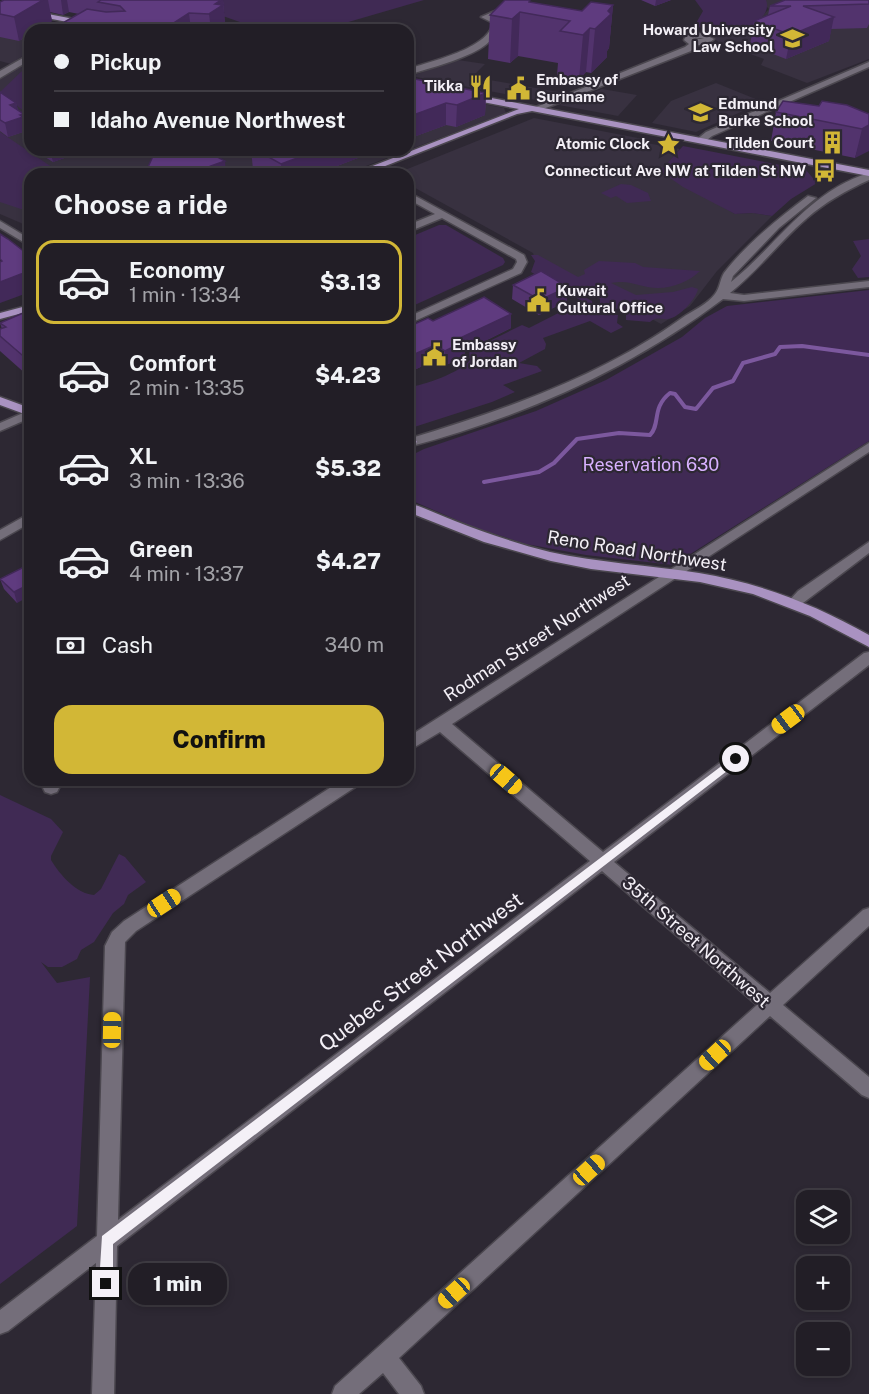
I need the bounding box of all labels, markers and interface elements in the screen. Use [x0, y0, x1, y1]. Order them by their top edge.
place label: Howard University Law School [643, 21, 775, 55]
school or university icon: Howard University Law School [779, 26, 805, 52]
text: Pickup [90, 49, 161, 75]
place label: Embassy of Suriname [536, 71, 618, 105]
restaurant icon: Tikka [468, 73, 494, 99]
public building icon: Embassy of Suriname [505, 76, 531, 102]
place label: Tikka [424, 77, 463, 94]
place label: Edmund Burke School [718, 95, 813, 129]
school or university icon: Edmund Burke School [687, 100, 713, 126]
text: Idaho Avenue Northwest [90, 107, 346, 133]
building icon: Tilden Court [819, 130, 845, 156]
place icon: Atomic Clock [655, 131, 681, 157]
place label: Tilden Court [725, 134, 814, 151]
place label: Atomic Clock [556, 135, 650, 152]
bus stop icon: Connecticut Ave NW at Tilden St NW [811, 158, 837, 184]
place label: Connecticut Ave NW at Tilden St NW [544, 162, 806, 179]
text: Choose a ride [54, 188, 228, 220]
icon: car [57, 255, 111, 309]
text: Economy [129, 257, 225, 283]
text: $3.13 [320, 269, 381, 295]
place label: Kuwait Cultural Office [557, 282, 663, 316]
text: 1 min · 13:34 [129, 283, 241, 307]
public building icon: Kuwait Cultural Office [526, 287, 552, 313]
place label: Embassy of Jordan [452, 336, 517, 370]
public building icon: Embassy of Jordan [421, 341, 447, 367]
icon: car [57, 348, 111, 402]
text: Comfort [129, 350, 216, 376]
text: $4.23 [315, 362, 381, 388]
text: 2 min · 13:35 [129, 376, 245, 400]
icon: car [57, 441, 111, 495]
text: XL [129, 443, 157, 469]
park label: Reservation 630 [583, 454, 719, 475]
text: $5.32 [315, 455, 381, 481]
text: 3 min · 13:36 [129, 469, 245, 493]
street label: Reno Road Northwest [546, 526, 728, 575]
icon: car [57, 534, 111, 588]
text: Green [129, 536, 193, 562]
text: $4.27 [316, 548, 381, 574]
text: 4 min · 13:37 [129, 562, 244, 586]
street label: Rodman Street Northwest [440, 570, 634, 706]
icon: cash [54, 629, 87, 662]
text: Cash [102, 632, 153, 658]
text: 340 m [324, 633, 384, 657]
car [768, 701, 808, 737]
button: Confirm [54, 705, 384, 774]
route start [722, 745, 749, 772]
car [487, 760, 525, 798]
street label: 35th Street Northwest [618, 872, 775, 1012]
car [144, 886, 184, 920]
street label: Quebec Street Northwest [314, 887, 528, 1057]
car [103, 1012, 121, 1048]
car [696, 1036, 734, 1074]
car [570, 1151, 608, 1189]
map controls [796, 1190, 850, 1376]
button: layers [796, 1190, 850, 1244]
button: + [796, 1256, 850, 1310]
callout: 1 min [127, 1263, 226, 1305]
route end [92, 1270, 119, 1297]
text: 1 min [153, 1272, 202, 1296]
car [435, 1274, 473, 1312]
button: − [796, 1322, 850, 1376]

